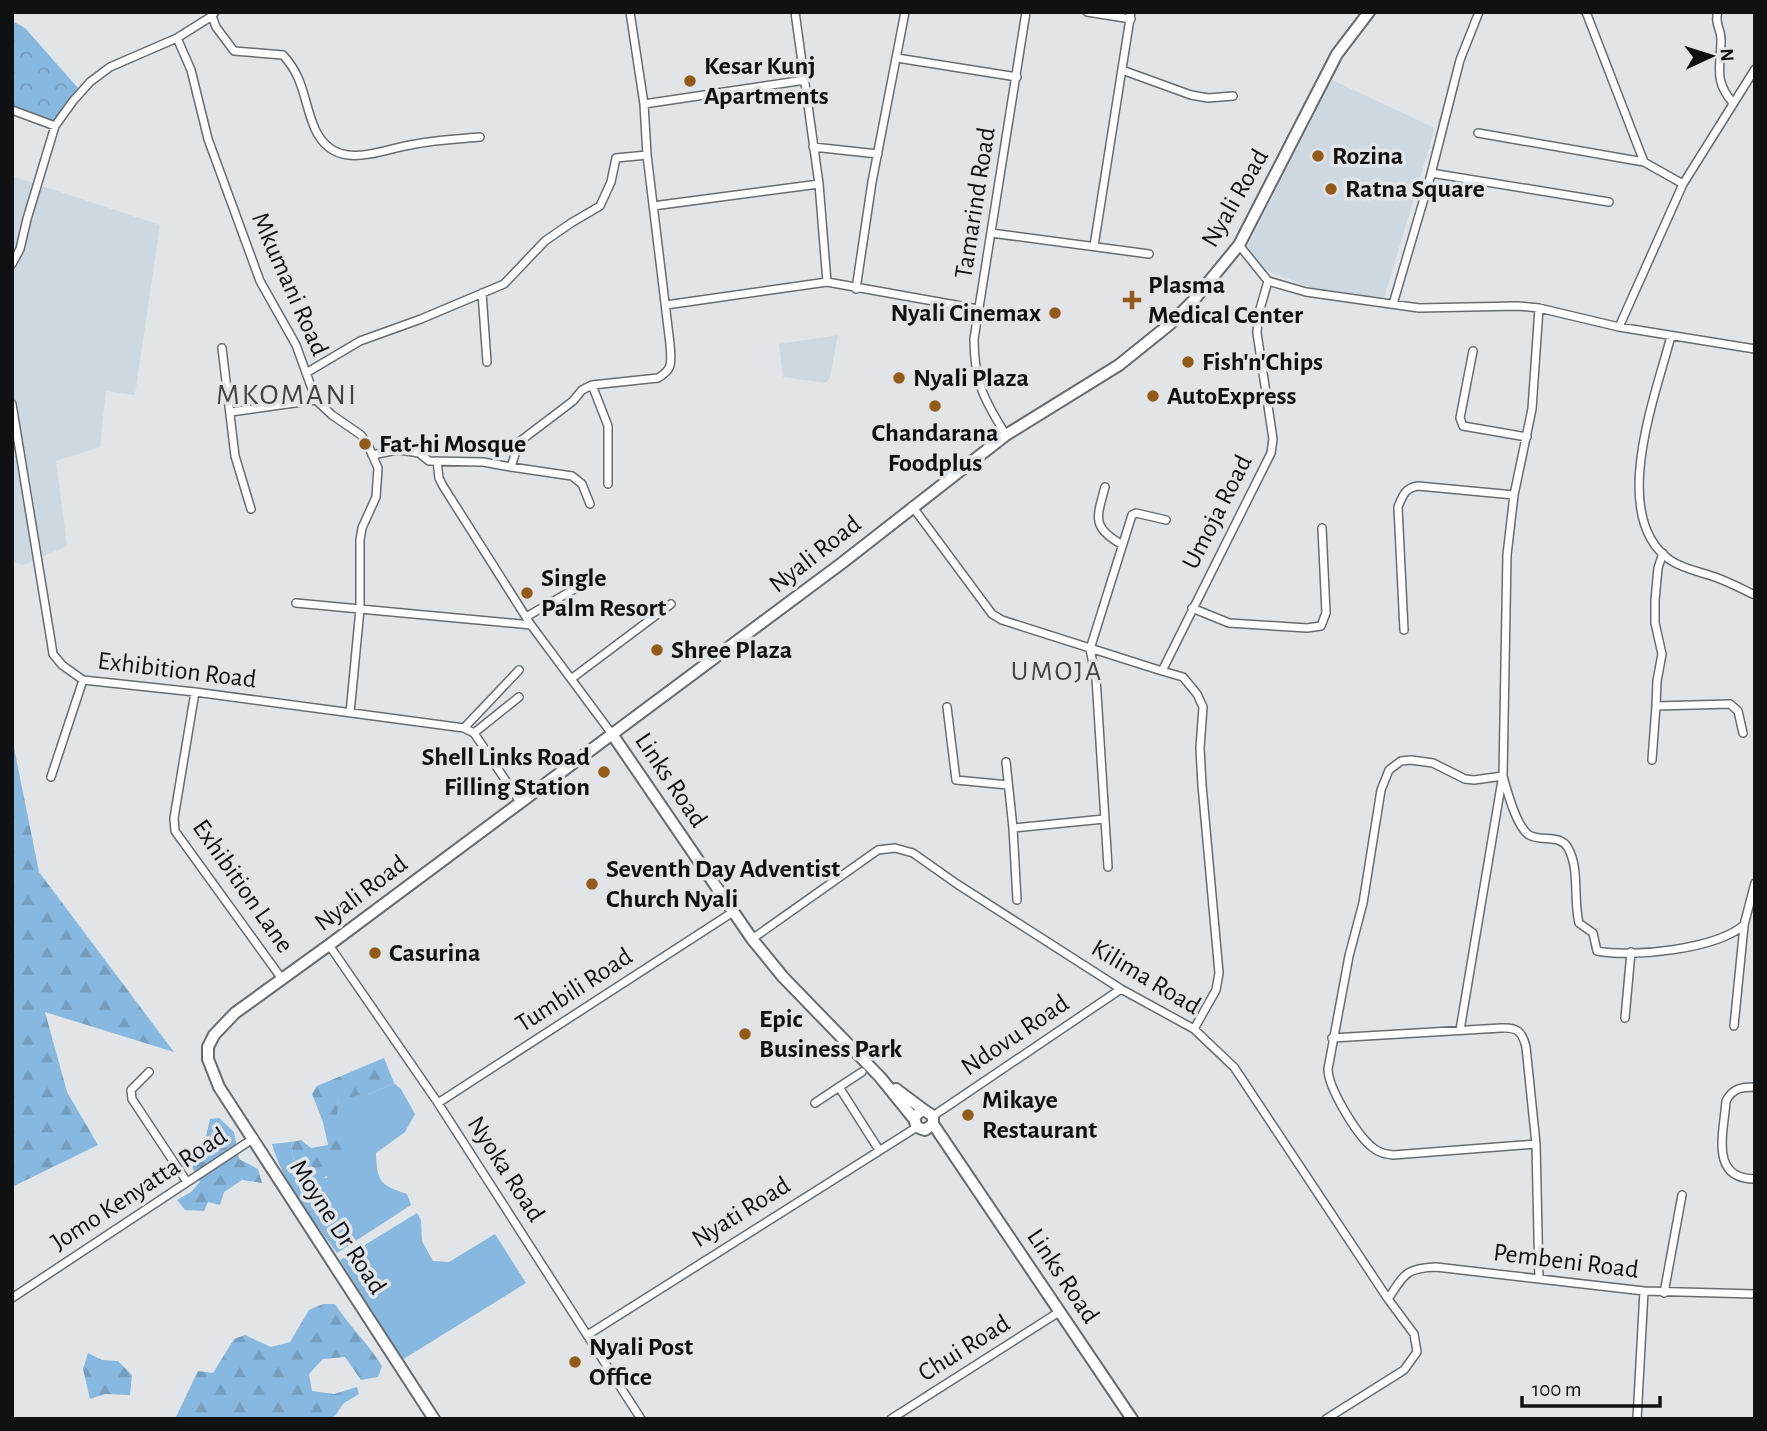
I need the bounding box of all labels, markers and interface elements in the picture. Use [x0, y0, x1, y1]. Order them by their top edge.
north arrow [1676, 21, 1746, 91]
text: N [1717, 48, 1736, 62]
place label: Kesar Kunj Apartments [704, 53, 829, 109]
marker: Kesar Kunj Apartments [682, 73, 698, 89]
street label: Tamarind Road [950, 125, 1000, 281]
place label: Rozina [1332, 143, 1403, 169]
street label: Nyali Road [1197, 145, 1273, 251]
marker: Rozina [1310, 148, 1326, 164]
place label: Ratna Square [1345, 176, 1485, 202]
marker: Ratna Square [1323, 181, 1339, 197]
street label: Mkumani Road [247, 209, 333, 359]
place label: Plasma Medical Center [1148, 272, 1303, 328]
marker: Plasma Medical Center [1122, 290, 1142, 310]
place label: Nyali Cinemax [891, 300, 1041, 326]
marker: Nyali Cinemax [1047, 305, 1063, 321]
place label: Fish'n'Chips [1202, 349, 1323, 375]
marker: Fish'n'Chips [1180, 354, 1196, 370]
place label: Nyali Plaza [913, 365, 1029, 391]
marker: Nyali Plaza [891, 370, 907, 386]
district label: MKOMANI [216, 380, 358, 410]
place label: AutoExpress [1167, 383, 1296, 409]
marker: AutoExpress [1145, 388, 1161, 404]
marker: Chandarana Foodplus [927, 398, 943, 414]
place label: Chandarana Foodplus [872, 420, 998, 476]
place label: Fat-hi Mosque [379, 431, 526, 457]
marker: Fat-hi Mosque [357, 436, 373, 452]
street label: Umoja Road [1177, 451, 1257, 573]
street label: Nyali Road [764, 510, 866, 598]
place label: Single Palm Resort [541, 565, 667, 621]
marker: Single Palm Resort [519, 585, 535, 601]
place label: Shree Plaza [671, 637, 792, 663]
marker: Shree Plaza [649, 642, 665, 658]
street label: Exhibition Road [96, 647, 258, 693]
district label: UMOJA [1011, 658, 1103, 686]
street label: Links Road [630, 728, 712, 832]
place label: Shell Links Road Filling Station [421, 744, 590, 800]
marker: Shell Links Road Filling Station [596, 764, 612, 780]
street label: Exhibition Lane [188, 815, 298, 957]
street label: Nyali Road [310, 850, 412, 936]
place label: Seventh Day Adventist Church Nyali [606, 856, 840, 912]
marker: Seventh Day Adventist Church Nyali [584, 876, 600, 892]
street label: Kilima Road [1087, 934, 1205, 1020]
place label: Casurina [389, 940, 480, 966]
street label: Tumbili Road [511, 943, 637, 1037]
marker: Casurina [367, 945, 383, 961]
street label: Ndovu Road [957, 990, 1073, 1080]
place label: Epic Business Park [759, 1006, 902, 1062]
marker: Epic Business Park [737, 1026, 753, 1042]
place label: Mikaye Restaurant [982, 1087, 1097, 1143]
marker: Mikaye Restaurant [960, 1107, 976, 1123]
street label: Nyoka Road [462, 1112, 550, 1226]
street label: Jomo Kenyatta Road [46, 1123, 232, 1255]
street label: Moyne Dr Road [285, 1155, 391, 1299]
street label: Nyati Road [687, 1172, 795, 1252]
street label: Links Road [1022, 1224, 1104, 1328]
street label: Pembeni Road [1492, 1239, 1640, 1283]
street label: Chui Road [914, 1310, 1014, 1386]
place label: Nyali Post Office [589, 1334, 693, 1390]
marker: Nyali Post Office [567, 1354, 583, 1370]
scale bar [1522, 1364, 1660, 1408]
text: 100 m [1532, 1379, 1582, 1400]

